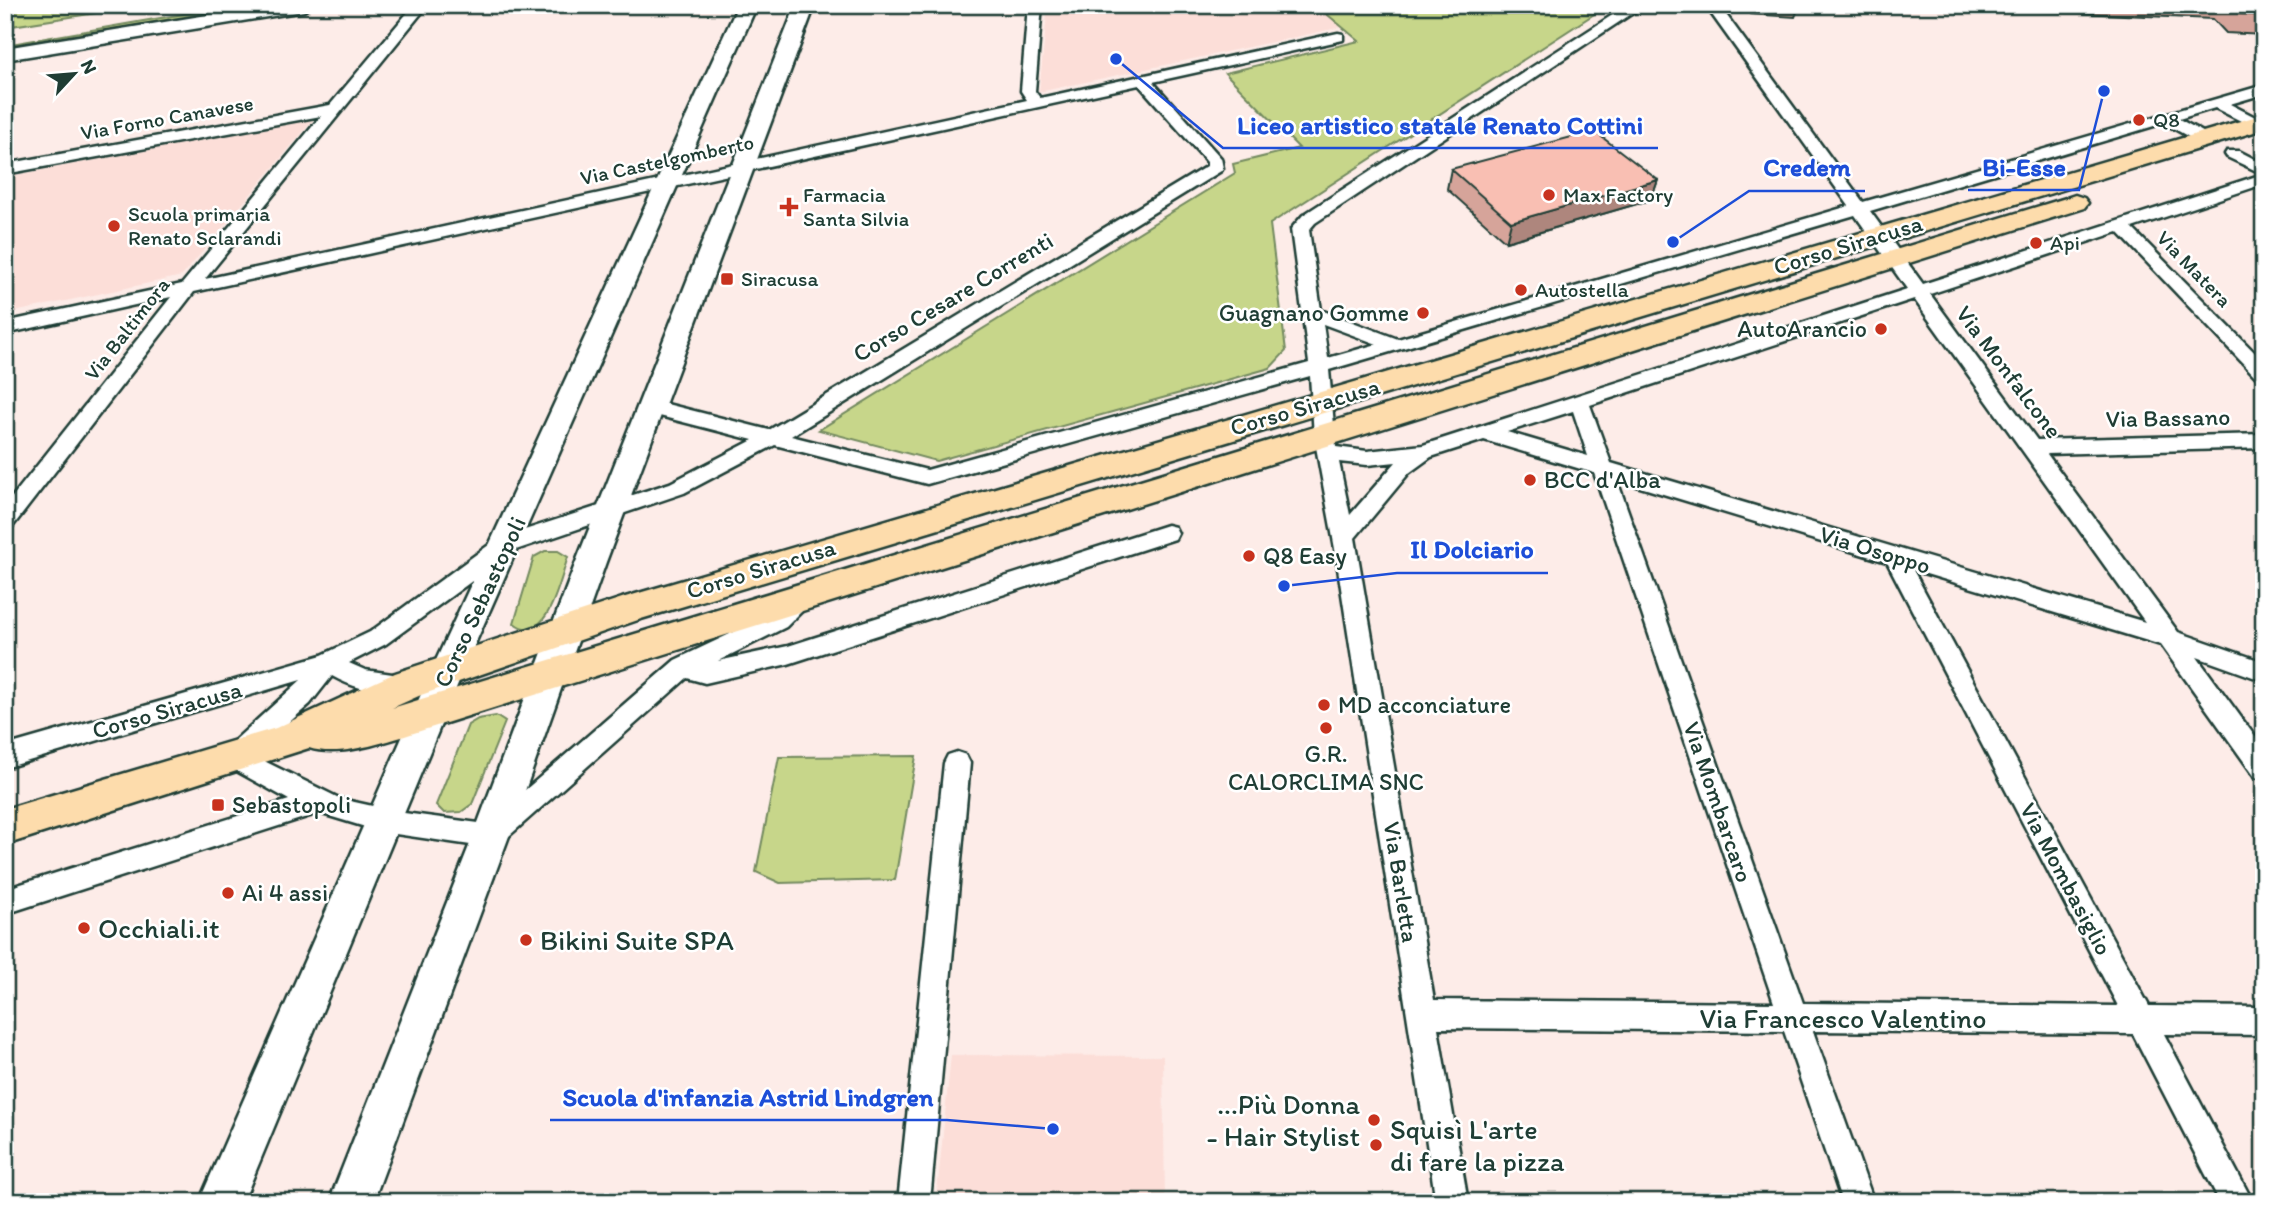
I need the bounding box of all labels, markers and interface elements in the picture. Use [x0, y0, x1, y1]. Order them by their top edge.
north arrow [38, 38, 108, 108]
text: N [76, 56, 102, 78]
street label: Via Forno Canavese [79, 90, 255, 145]
callout: Liceo artistico statale Renato Cottini [1223, 101, 1658, 148]
place label: Q8 [2153, 107, 2180, 132]
text: Liceo artistico statale Renato Cottini [1237, 109, 1643, 141]
marker: Q8 [2131, 112, 2147, 128]
street label: Via Castelgomberto [578, 129, 756, 190]
callout: Bi-Esse [1968, 143, 2079, 190]
callout: Credem [1749, 144, 1865, 191]
text: Credem [1763, 151, 1851, 183]
text: Bi-Esse [1982, 151, 2066, 183]
place label: Farmacia Santa Silvia [803, 182, 909, 231]
place label: Max Factory [1563, 182, 1673, 207]
marker: Max Factory [1541, 187, 1557, 203]
marker: Farmacia Santa Silvia [781, 199, 797, 215]
place label: Scuola primaria Renato Sclarandi [128, 201, 282, 250]
street label: Corso Siracusa [1770, 208, 1927, 281]
marker: Scuola primaria Renato Sclarandi [106, 218, 122, 234]
street label: Corso Cesare Correnti [847, 225, 1058, 368]
street label: Via Matera [2152, 225, 2237, 312]
place label: Api [2050, 230, 2080, 255]
marker: Api [2028, 235, 2044, 251]
place label: Siracusa [741, 266, 819, 291]
marker: Siracusa [719, 271, 735, 287]
street label: Via Baltimora [79, 272, 175, 385]
place label: Autostella [1535, 277, 1629, 302]
marker: Autostella [1513, 282, 1529, 298]
place label: Guagnano Gomme [1219, 298, 1409, 327]
street label: Via Monfalcone [1950, 300, 2069, 444]
marker: Guagnano Gomme [1415, 305, 1431, 321]
place label: AutoArancio [1737, 314, 1867, 343]
marker: AutoArancio [1873, 321, 1889, 337]
street label: Corso Siracusa [1227, 371, 1384, 442]
street label: Via Bassano [2105, 402, 2231, 433]
place label: BCC d'Alba [1544, 465, 1661, 494]
marker: BCC d'Alba [1522, 472, 1538, 488]
street label: Corso Sebastopoli [427, 512, 532, 692]
street label: Via Osoppo [1816, 519, 1934, 580]
callout: Il Dolciario [1397, 526, 1548, 573]
street label: Corso Siracusa [683, 532, 840, 605]
text: Il Dolciario [1410, 533, 1534, 565]
place label: Q8 Easy [1263, 541, 1347, 570]
marker: Q8 Easy [1241, 548, 1257, 564]
street label: Corso Siracusa [89, 674, 246, 745]
place label: MD acconciature [1338, 690, 1511, 719]
marker: MD acconciature [1316, 697, 1332, 713]
street label: Via Mombarcaro [1677, 718, 1760, 886]
marker: G.R. CALORCLIMA SNC [1318, 720, 1334, 736]
place label: G.R. CALORCLIMA SNC [1228, 739, 1424, 796]
place label: Sebastopoli [232, 790, 351, 819]
marker: Sebastopoli [210, 797, 226, 813]
street label: Via Mombasiglio [2014, 798, 2119, 960]
street label: Via Barletta [1378, 820, 1425, 945]
place label: Ai 4 assi [242, 878, 328, 907]
marker: Ai 4 assi [220, 885, 236, 901]
place label: Occhiali.it [98, 911, 219, 945]
marker: Occhiali.it [76, 920, 92, 936]
place label: Bikini Suite SPA [540, 923, 734, 957]
marker: Bikini Suite SPA [518, 932, 534, 948]
street label: Via Francesco Valentino [1700, 1001, 1986, 1035]
callout: Scuola d'infanzia Astrid Lindgren [550, 1073, 947, 1120]
text: Scuola d'infanzia Astrid Lindgren [562, 1081, 934, 1113]
place label: ...Più Donna - Hair Stylist [1206, 1087, 1360, 1153]
marker: ...Più Donna - Hair Stylist [1366, 1112, 1382, 1128]
place label: Squisì L'arte di fare la pizza [1390, 1112, 1565, 1178]
marker: Squisì L'arte di fare la pizza [1368, 1137, 1384, 1153]

